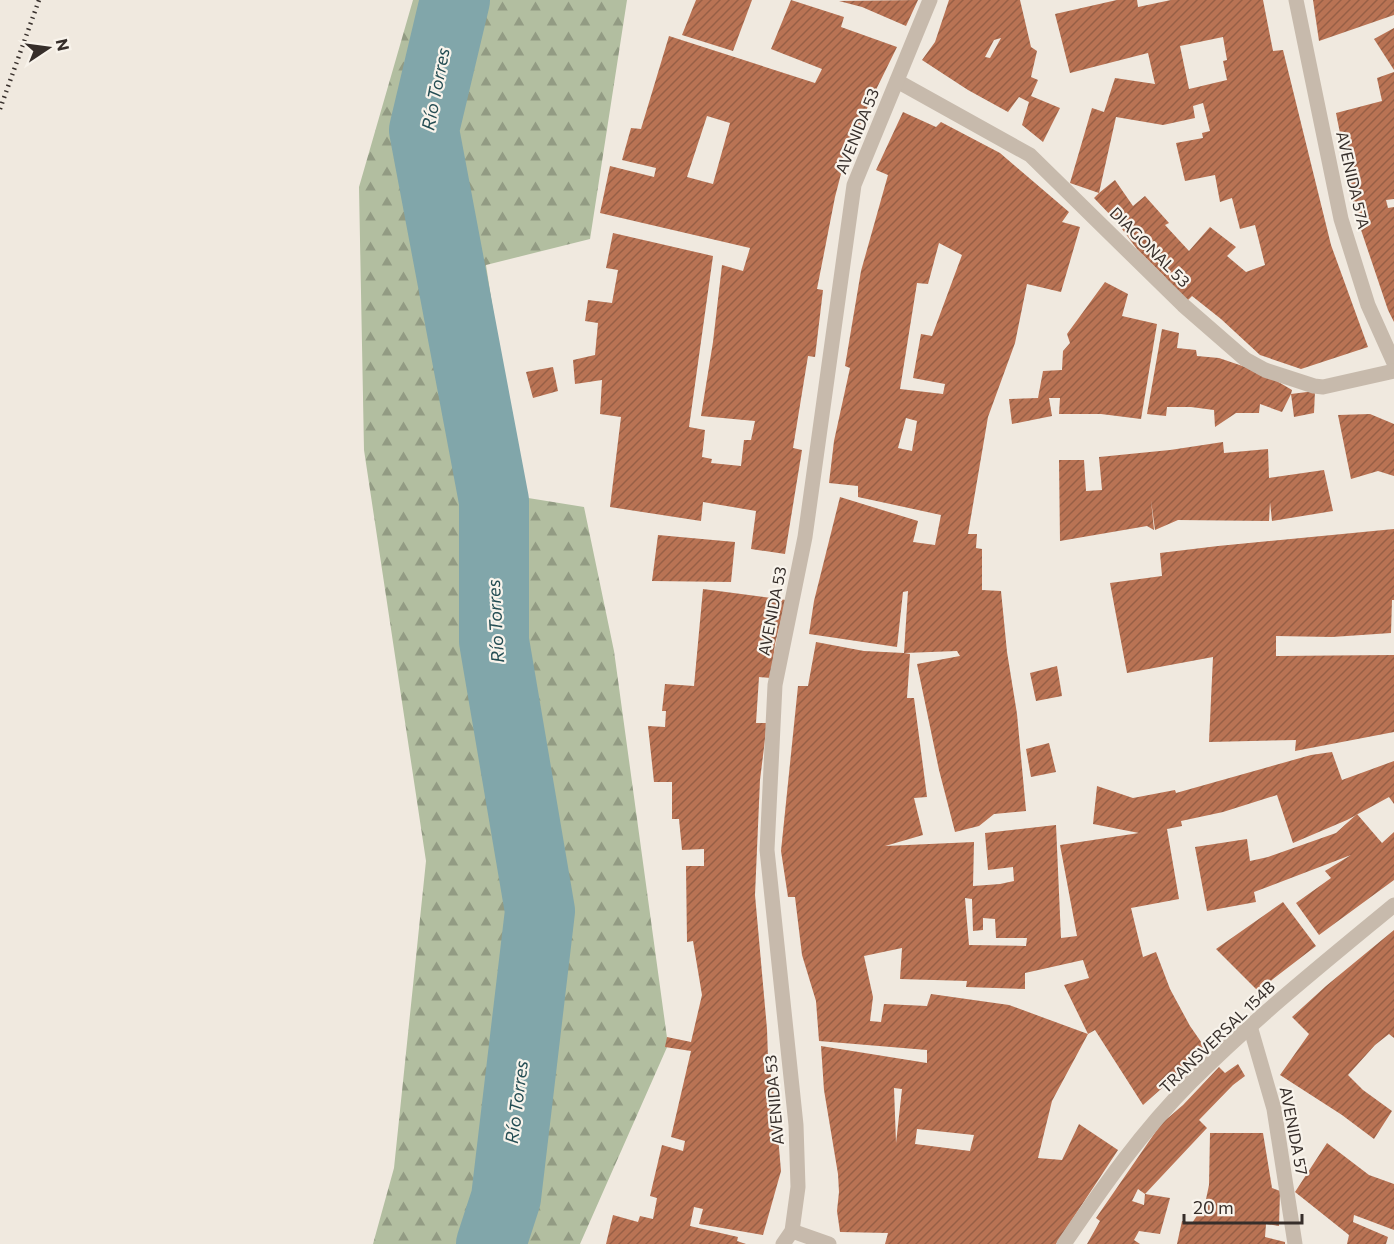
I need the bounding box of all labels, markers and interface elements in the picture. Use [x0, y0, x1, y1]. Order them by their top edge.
north arrow [18, 18, 78, 78]
text: N [52, 37, 74, 52]
water label: Río Torres [416, 46, 454, 132]
street label: AVENIDA 53 [831, 85, 882, 176]
street label: AVENIDA 57A [1333, 129, 1374, 231]
street label: DIAGONAL 53 [1106, 203, 1194, 291]
street label: AVENIDA 53 [754, 565, 789, 657]
water label: Río Torres [482, 579, 508, 663]
street label: TRANSVERSAL 154B [1155, 977, 1278, 1097]
street label: AVENIDA 53 [760, 1054, 787, 1146]
water label: Río Torres [500, 1059, 532, 1145]
street label: AVENIDA 57 [1277, 1085, 1312, 1177]
scale bar [1184, 1187, 1302, 1225]
text: 20 m [1193, 1196, 1234, 1218]

